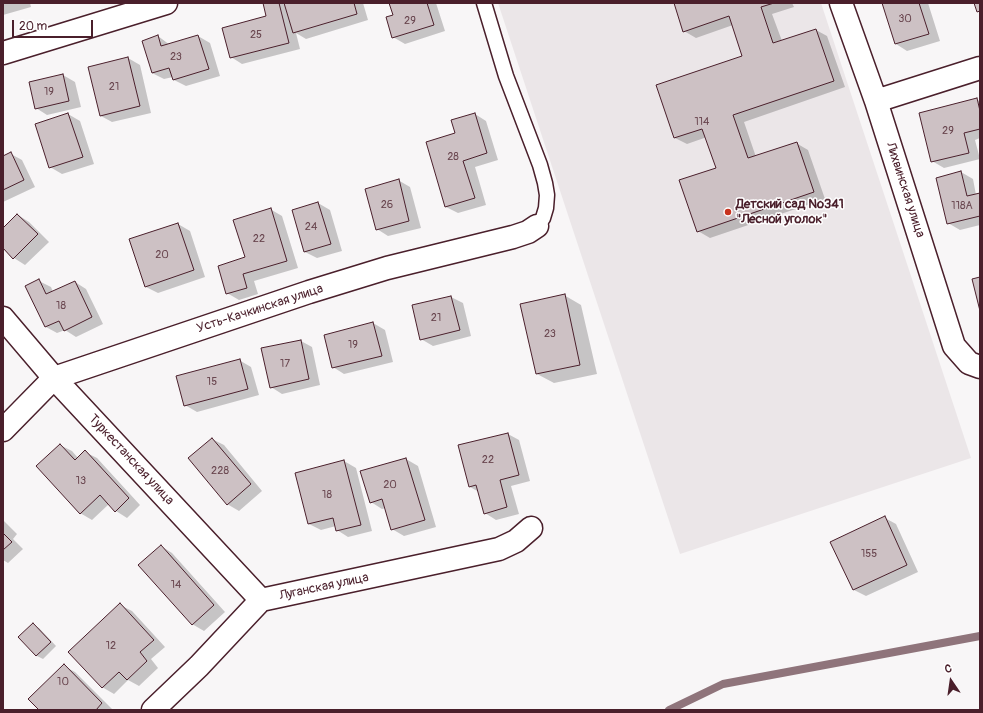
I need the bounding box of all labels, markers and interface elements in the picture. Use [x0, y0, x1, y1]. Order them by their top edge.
scale bar [14, 12, 95, 38]
house number: 30 [898, 12, 912, 26]
house number: 29 [404, 14, 416, 28]
text: 20 m [19, 19, 47, 34]
house number: 25 [250, 28, 262, 42]
house number: 23 [170, 50, 182, 64]
house number: 21 [109, 80, 119, 94]
house number: 19 [44, 85, 54, 99]
house number: 114 [695, 115, 709, 129]
house number: 29 [942, 124, 954, 138]
street label: Лихвинская улица [882, 140, 928, 240]
house number: 28 [447, 150, 459, 164]
place label: Детский сад №341 "Лесной уголок" [736, 197, 844, 228]
house number: 26 [381, 198, 393, 212]
house number: 118А [951, 199, 973, 213]
marker: Детский сад №341 "Лесной уголок" [723, 207, 733, 217]
house number: 24 [305, 220, 317, 234]
house number: 22 [253, 232, 265, 246]
house number: 20 [155, 248, 169, 262]
street label: Усть-Качкинская улица [195, 281, 325, 337]
house number: 18 [56, 299, 66, 313]
house number: 21 [431, 311, 441, 325]
house number: 23 [544, 327, 556, 341]
house number: 19 [348, 338, 358, 352]
house number: 17 [280, 357, 290, 371]
house number: 15 [207, 375, 217, 389]
street label: Туркестанская улица [85, 412, 177, 508]
house number: 22 [482, 453, 494, 467]
house number: 228 [211, 464, 229, 478]
house number: 13 [76, 474, 86, 488]
house number: 20 [383, 478, 397, 492]
house number: 18 [322, 488, 332, 502]
house number: 155 [861, 547, 877, 561]
street label: Луганская улица [278, 570, 370, 604]
house number: 14 [171, 578, 181, 592]
house number: 12 [106, 639, 116, 653]
north arrow [931, 661, 971, 701]
text: С [943, 662, 953, 676]
house number: 10 [57, 675, 69, 689]

